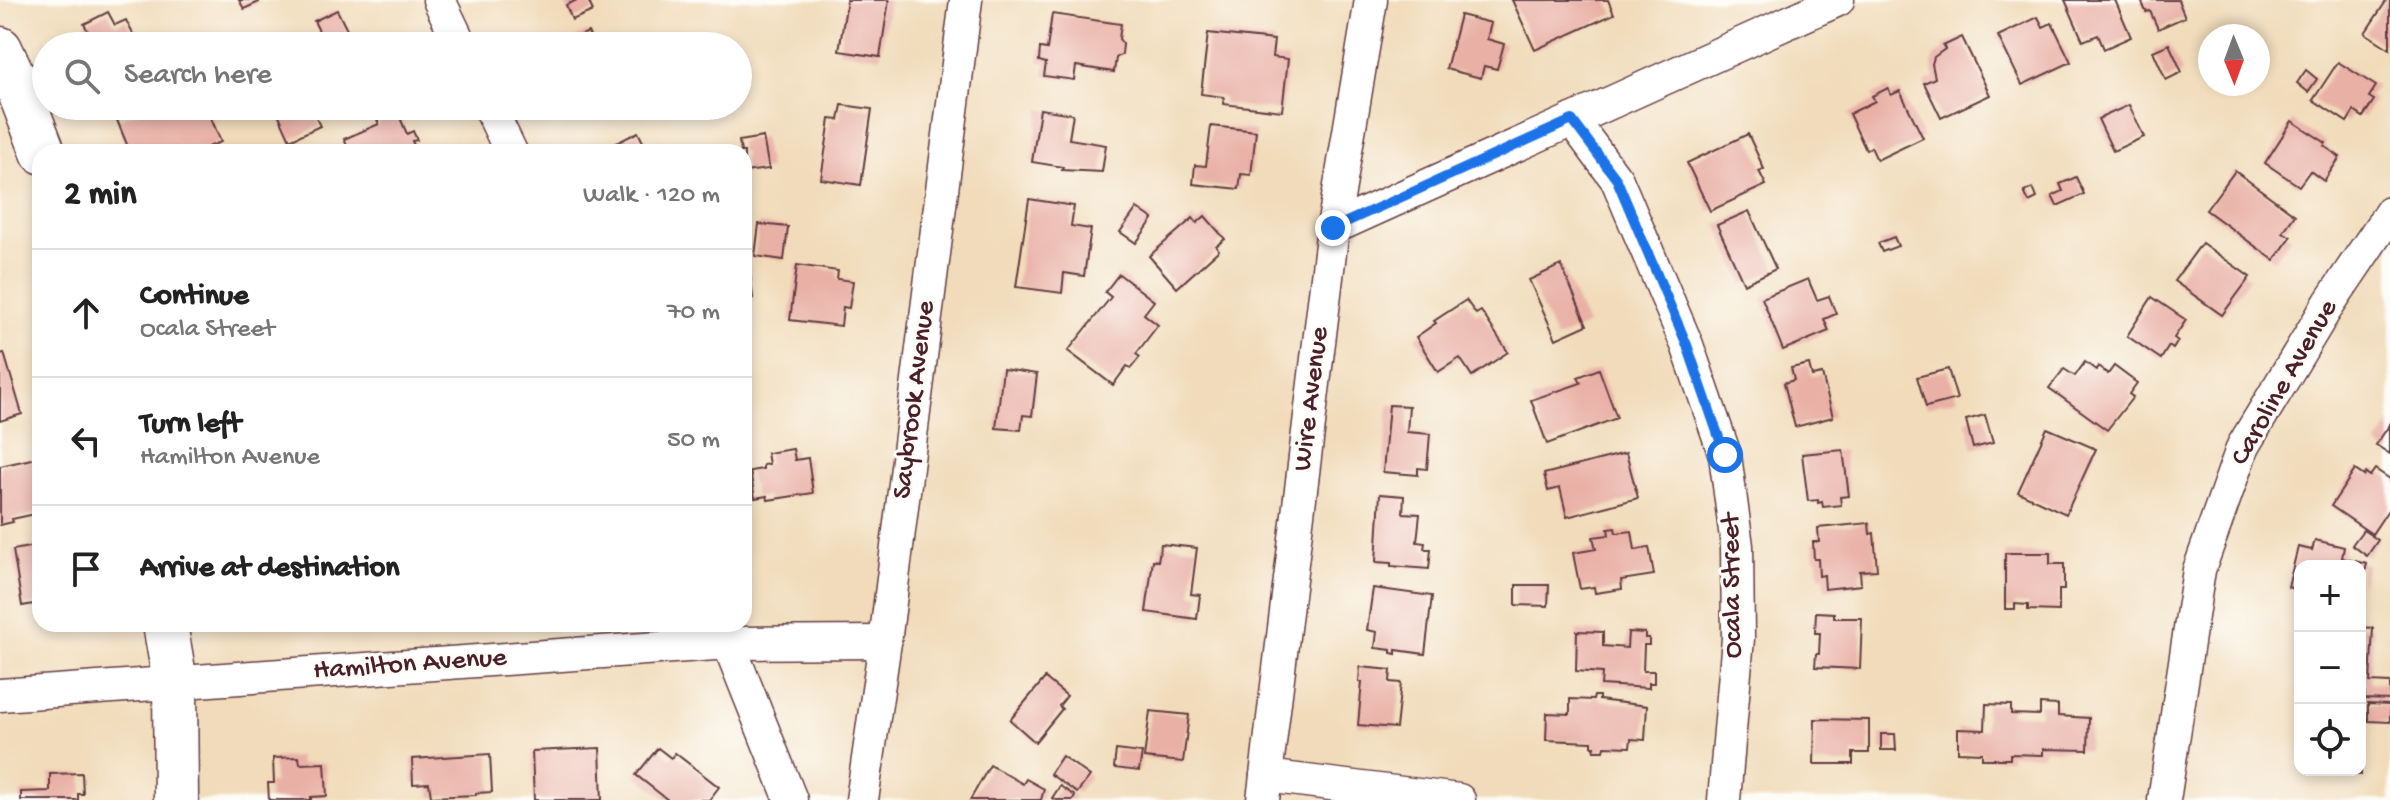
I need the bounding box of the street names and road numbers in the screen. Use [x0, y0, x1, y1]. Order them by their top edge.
street label: Caroline Avenue [2224, 294, 2346, 472]
street label: Saybrook Avenue [886, 298, 944, 501]
street label: Wire Avenue [1287, 324, 1337, 473]
street label: Ocala Street [1715, 511, 1751, 659]
street label: Hamilton Avenue [312, 642, 508, 688]

